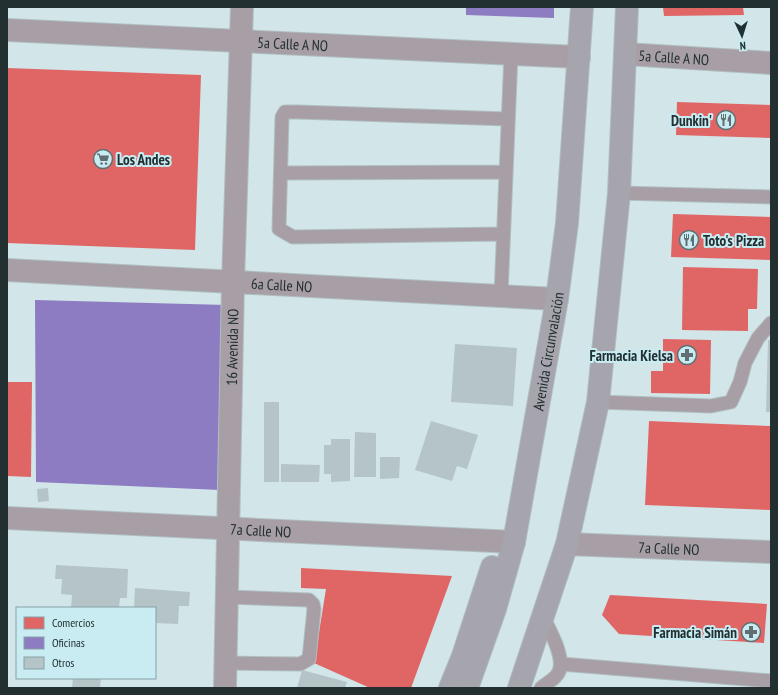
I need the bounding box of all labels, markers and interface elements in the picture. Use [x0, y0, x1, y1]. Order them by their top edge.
north arrow [722, 16, 762, 56]
street label: 5a Calle A NO [257, 32, 328, 55]
text: N [739, 39, 746, 53]
street label: 5a Calle A NO [638, 45, 710, 69]
restaurant icon: Dunkin' [715, 109, 737, 131]
place label: Dunkin' [671, 111, 712, 130]
supermarket icon: Los Andes [92, 148, 114, 170]
place label: Los Andes [117, 150, 170, 169]
restaurant icon: Toto's Pizza [678, 229, 700, 251]
place label: Toto's Pizza [703, 231, 764, 250]
street label: 6a Calle NO [250, 273, 313, 296]
street label: Avenida Circunvalación [528, 291, 567, 412]
street label: 16 Avenida NO [221, 308, 242, 386]
pharmacy icon: Farmacia Kielsa [676, 344, 698, 366]
place label: Farmacia Kielsa [589, 346, 673, 365]
street label: 7a Calle NO [230, 519, 292, 541]
street label: 7a Calle NO [638, 537, 700, 559]
legend [16, 607, 156, 679]
text: Comercios [52, 615, 95, 630]
pharmacy icon: Farmacia Simán [740, 621, 762, 643]
place label: Farmacia Simán [653, 623, 737, 642]
text: Oficinas [52, 635, 85, 650]
text: Otros [52, 655, 74, 670]

